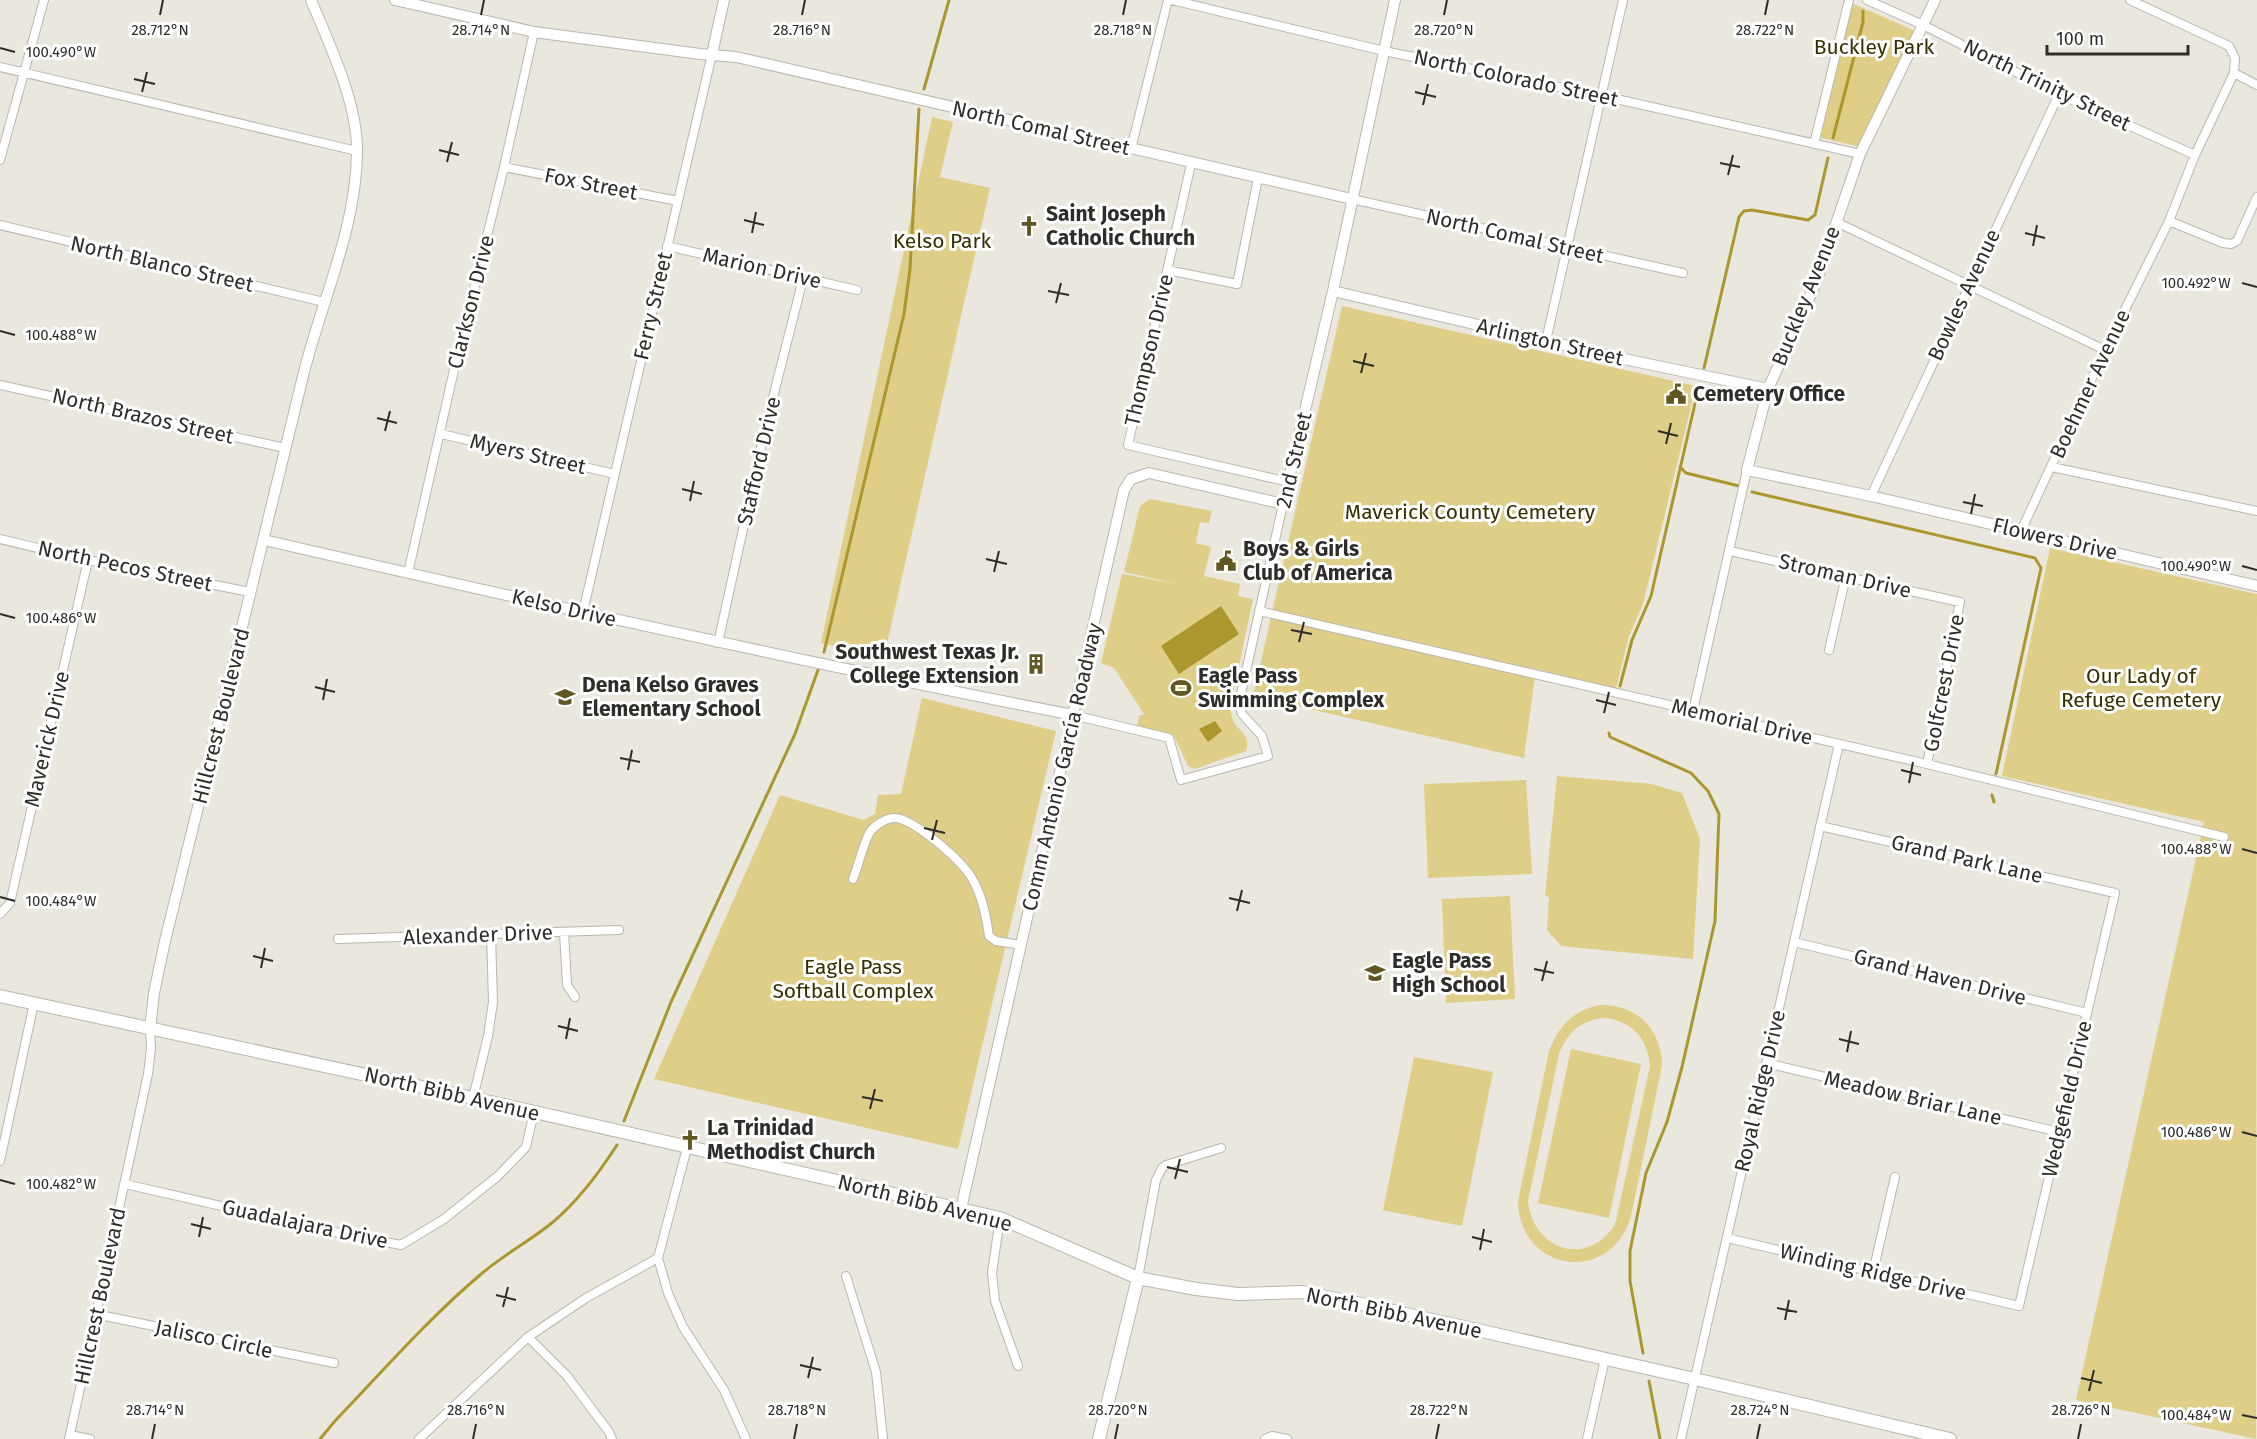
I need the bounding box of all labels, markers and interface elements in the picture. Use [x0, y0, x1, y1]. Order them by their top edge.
scale bar [2047, 18, 2188, 56]
text: 28.712°N [131, 21, 189, 39]
text: 28.714°N [452, 21, 510, 39]
text: 28.716°N [773, 21, 831, 39]
text: 28.718°N [1094, 21, 1152, 39]
text: 28.720°N [1414, 21, 1474, 39]
text: 28.722°N [1736, 21, 1794, 39]
text: 100 m [2056, 28, 2104, 50]
street label: North Trinity Street [1959, 33, 2135, 137]
park label: Buckley Park [1814, 34, 1934, 60]
text: 100.490°W [26, 43, 97, 61]
street label: North Colorado Street [1411, 44, 1621, 112]
street label: North Comal Street [950, 95, 1133, 161]
street label: Fox Street [542, 162, 640, 206]
place label: Saint Joseph Catholic Church [1046, 201, 1195, 251]
street label: North Comal Street [1424, 203, 1607, 269]
church icon: Saint Joseph Catholic Church [1017, 214, 1041, 238]
street label: Buckley Avenue [1766, 222, 1846, 370]
street label: Bowles Avenue [1922, 225, 2006, 365]
park label: Kelso Park [893, 228, 992, 254]
street label: North Blanco Street [68, 230, 256, 298]
street label: Clarkson Drive [442, 232, 500, 372]
street label: Marion Drive [700, 242, 824, 294]
street label: Ferry Street [628, 249, 678, 363]
street label: Thompson Drive [1119, 272, 1179, 428]
text: 100.492°W [2161, 274, 2231, 292]
street label: Boehmer Avenue [2044, 305, 2136, 463]
street label: Arlington Street [1474, 312, 1626, 372]
text: 100.488°W [25, 326, 97, 344]
place label: Cemetery Office [1693, 381, 1845, 407]
street label: North Brazos Street [50, 382, 237, 450]
public building icon: Cemetery Office [1664, 382, 1688, 406]
street label: Stafford Drive [732, 394, 786, 528]
street label: 2nd Street [1270, 409, 1318, 511]
street label: Myers Street [468, 428, 589, 480]
park label: Maverick County Cemetery [1345, 499, 1596, 525]
street label: Flowers Drive [1990, 512, 2120, 566]
street label: North Pecos Street [36, 535, 215, 597]
place label: Boys & Girls Club of America [1243, 536, 1393, 586]
street label: Stroman Drive [1776, 548, 1914, 604]
public building icon: Boys & Girls Club of America [1214, 549, 1238, 573]
text: 100.490°W [2161, 557, 2232, 575]
street label: Kelso Drive [509, 583, 619, 633]
text: 100.486°W [26, 609, 97, 627]
street label: Golfcrest Drive [1918, 612, 1970, 754]
street label: Comm Antonio García Roadway [1016, 620, 1108, 914]
street label: Hillcrest Boulevard [187, 625, 255, 807]
place label: Southwest Texas Jr. College Extension [835, 639, 1019, 689]
building icon: Southwest Texas Jr. College Extension [1024, 652, 1048, 676]
place label: Eagle Pass Swimming Complex [1198, 663, 1384, 713]
park label: Our Lady of Refuge Cemetery [2061, 663, 2222, 713]
street label: Maverick Drive [19, 668, 75, 810]
place label: Dena Kelso Graves Elementary School [582, 672, 761, 722]
sports icon: Eagle Pass Swimming Complex [1169, 676, 1193, 700]
school or university icon: Dena Kelso Graves Elementary School [553, 685, 577, 709]
street label: Memorial Drive [1669, 693, 1815, 751]
street label: Grand Park Lane [1889, 829, 2045, 889]
text: 100.488°W [2160, 840, 2232, 858]
text: 100.484°W [26, 892, 97, 910]
street label: Alexander Drive [403, 919, 553, 951]
street label: Grand Haven Drive [1851, 943, 2029, 1011]
place label: Eagle Pass High School [1392, 948, 1506, 998]
park label: Eagle Pass Softball Complex [772, 954, 934, 1004]
school or university icon: Eagle Pass High School [1363, 961, 1387, 985]
street label: Royal Ridge Drive [1729, 1007, 1791, 1175]
street label: Wedgefield Drive [2036, 1018, 2098, 1180]
street label: North Bibb Avenue [362, 1061, 542, 1127]
street label: Meadow Briar Lane [1822, 1065, 2004, 1131]
place label: La Trinidad Methodist Church [707, 1115, 875, 1165]
text: 100.486°W [2161, 1123, 2232, 1141]
church icon: La Trinidad Methodist Church [678, 1128, 702, 1152]
street label: North Bibb Avenue [835, 1169, 1015, 1237]
text: 100.482°W [26, 1175, 97, 1193]
street label: Guadalajara Drive [220, 1194, 390, 1254]
street label: Hillcrest Boulevard [69, 1205, 131, 1387]
street label: Winding Ridge Drive [1777, 1238, 1969, 1306]
street label: North Bibb Avenue [1304, 1282, 1484, 1344]
street label: Jalisco Circle [153, 1314, 275, 1364]
text: 28.714°N [126, 1401, 184, 1419]
text: 28.716°N [447, 1401, 505, 1419]
text: 28.718°N [768, 1401, 826, 1419]
text: 28.720°N [1088, 1401, 1148, 1419]
text: 28.722°N [1410, 1401, 1468, 1419]
text: 28.724°N [1731, 1401, 1789, 1419]
text: 28.726°N [2051, 1401, 2111, 1419]
text: 100.484°W [2161, 1406, 2232, 1424]

